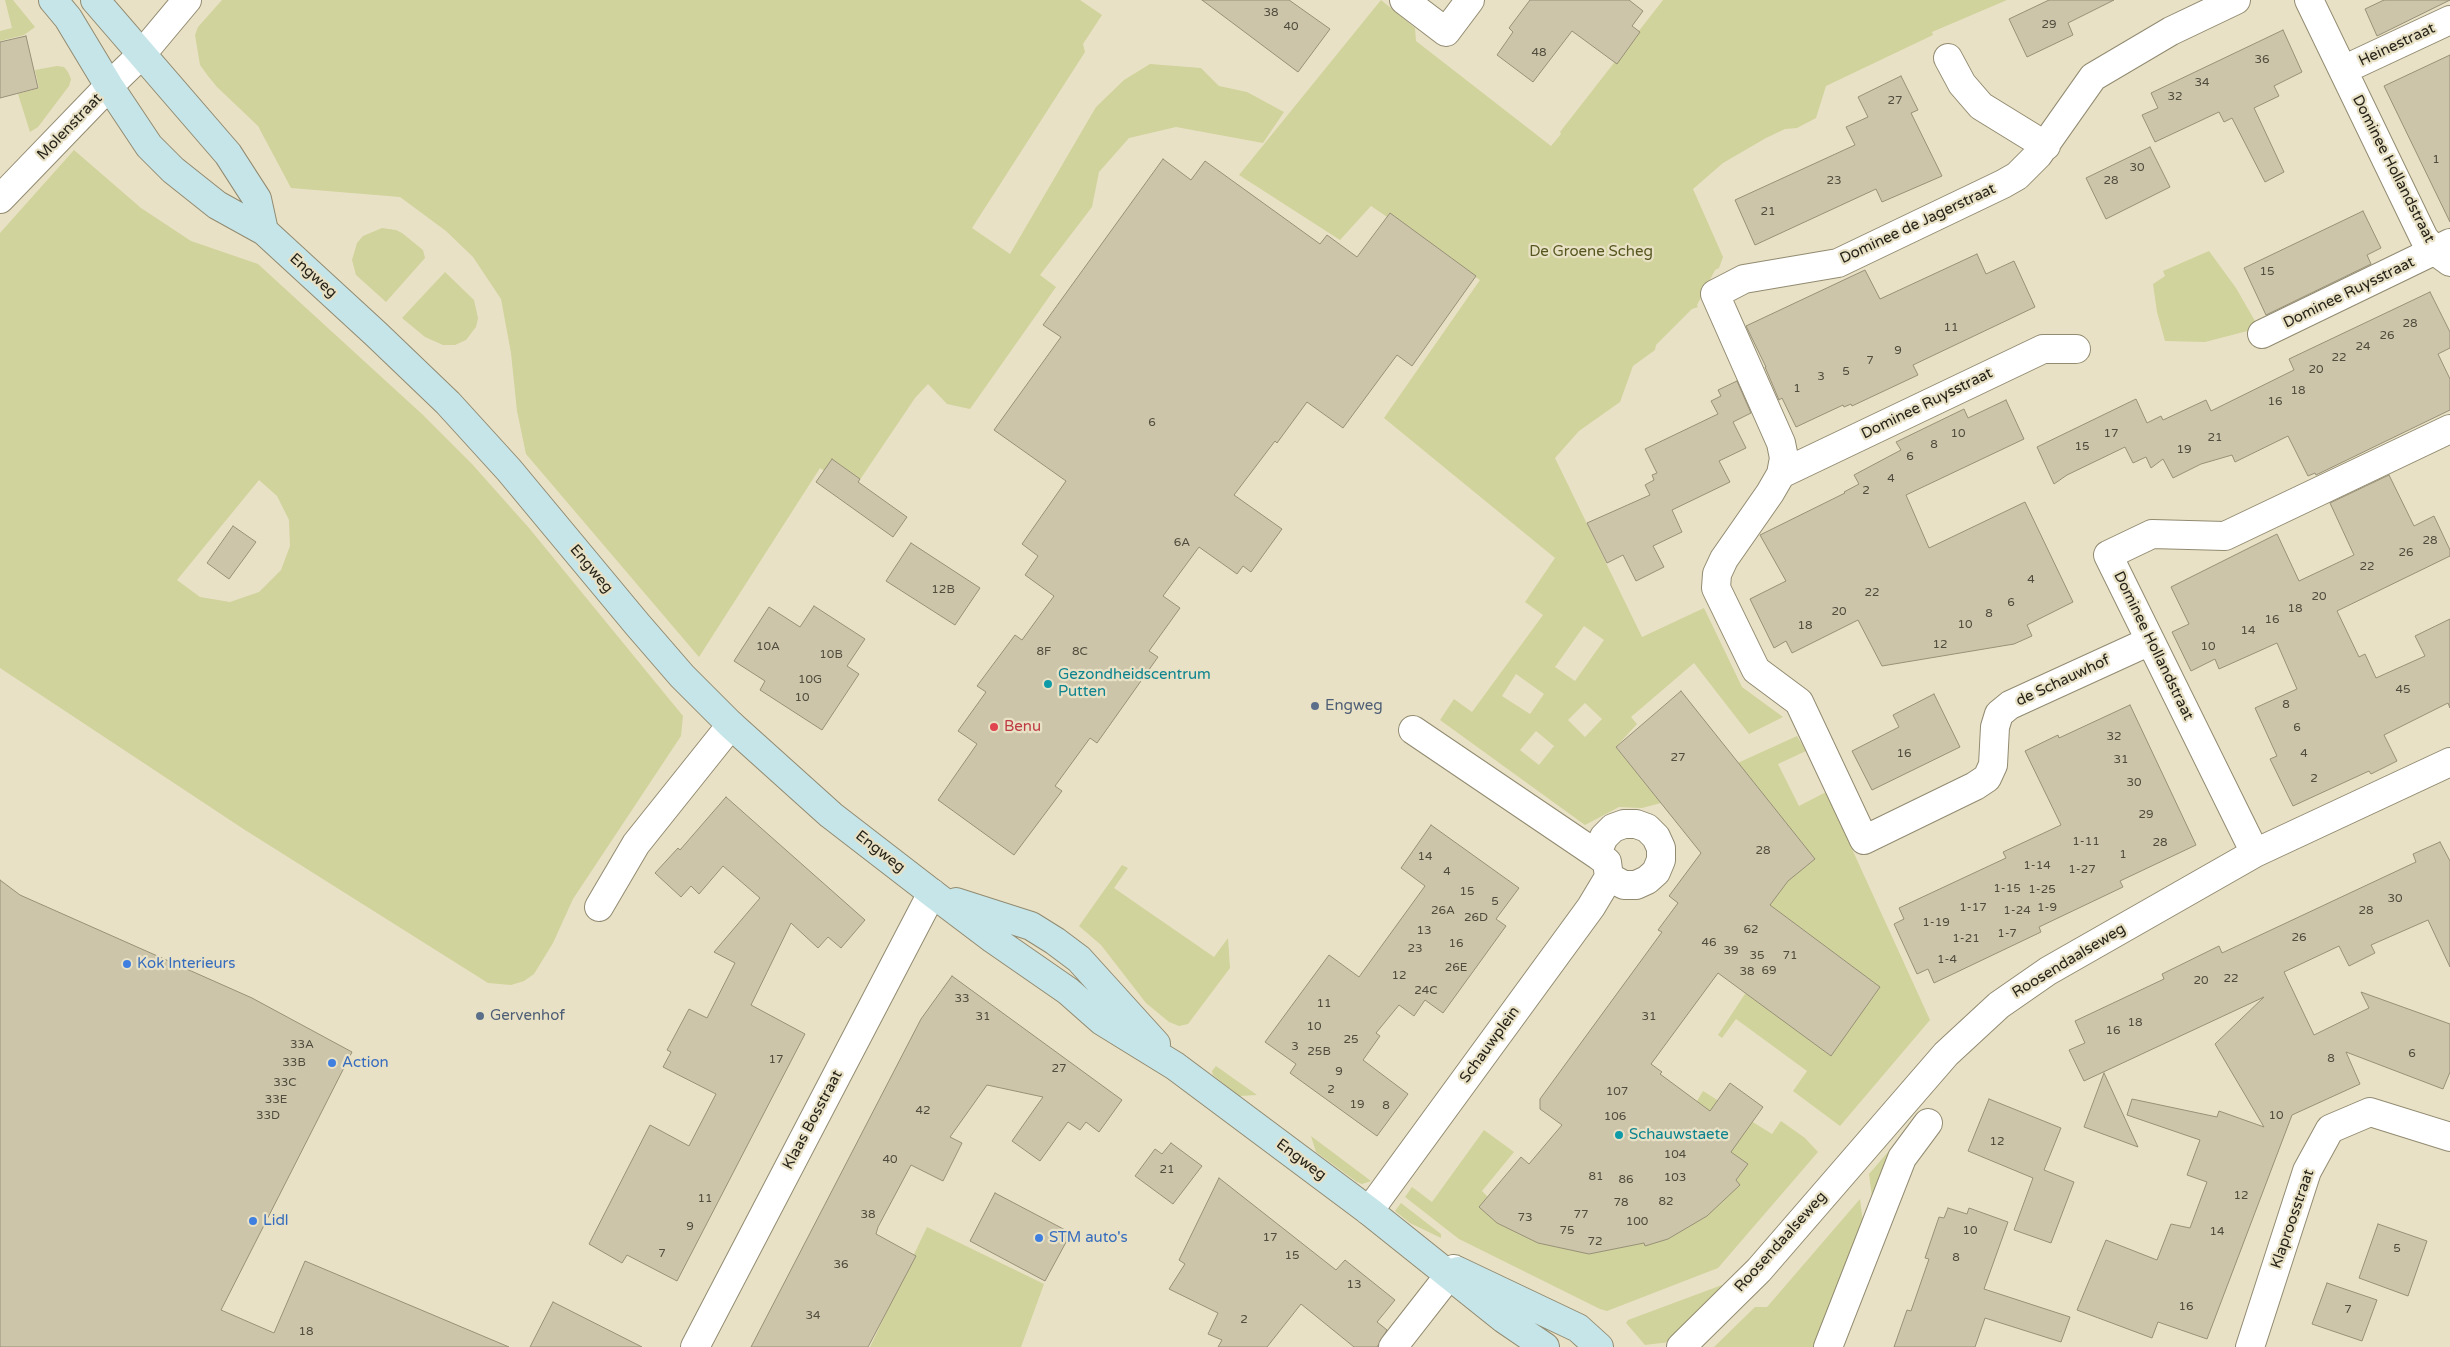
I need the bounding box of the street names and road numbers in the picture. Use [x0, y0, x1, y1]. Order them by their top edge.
street label: Heinestraat [2356, 20, 2438, 70]
street label: Molenstraat [34, 90, 106, 164]
street label: Dominee Hollandstraat [2348, 92, 2438, 246]
street label: Dominee de Jagerstraat [1837, 180, 1999, 268]
street label: Engweg [286, 250, 340, 302]
street label: Dominee Ruysstraat [2280, 253, 2418, 333]
street label: Dominee Ruysstraat [1858, 364, 1996, 444]
street label: Engweg [566, 541, 616, 597]
street label: Dominee Hollandstraat [2109, 569, 2197, 723]
street label: de Schauwhof [2013, 651, 2113, 711]
street label: Engweg [852, 827, 908, 877]
street label: Roosendaalseweg [2009, 920, 2129, 1002]
street label: Schauwplein [1456, 1003, 1524, 1087]
street label: Klaas Bosstraat [779, 1067, 847, 1173]
street label: Engweg [1273, 1135, 1329, 1185]
street label: Klaproosstraat [2268, 1167, 2318, 1271]
street label: Roosendaalseweg [1731, 1188, 1831, 1296]

